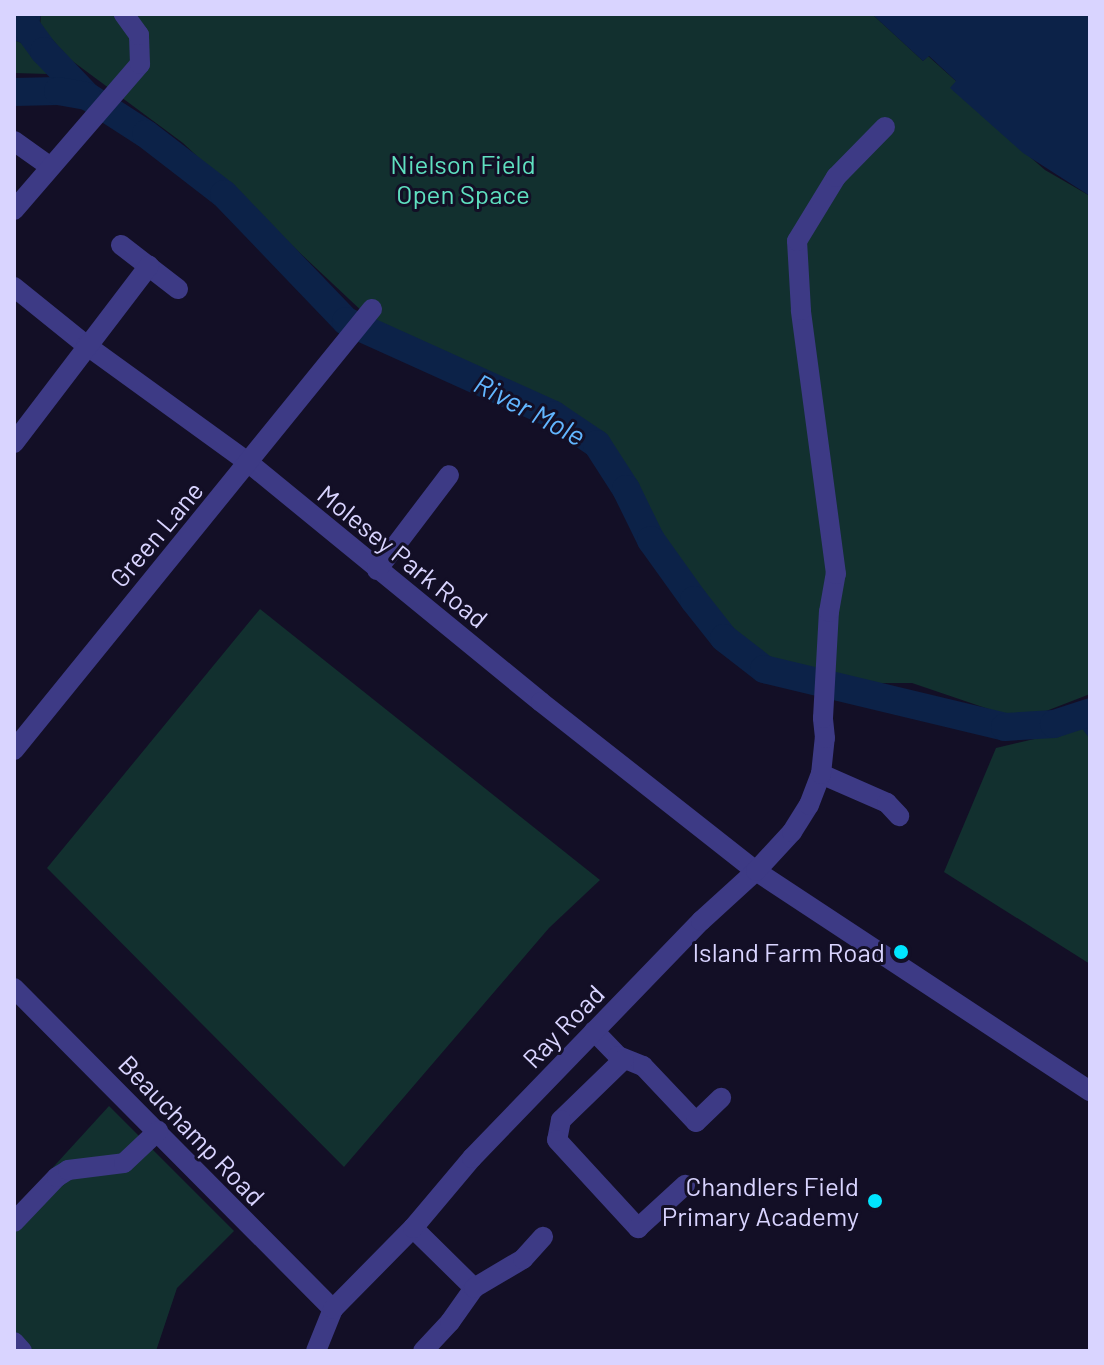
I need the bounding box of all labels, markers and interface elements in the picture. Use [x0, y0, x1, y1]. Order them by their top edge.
park label: Nielson Field Open Space [390, 148, 536, 210]
water label: River Mole [469, 366, 591, 452]
street label: Green Lane [103, 475, 209, 593]
street label: Molesey Park Road [312, 478, 494, 634]
place label: Island Farm Road [692, 936, 885, 968]
marker: Island Farm Road [892, 943, 910, 961]
street label: Ray Road [516, 978, 610, 1074]
street label: Beauchamp Road [112, 1048, 272, 1212]
place label: Chandlers Field Primary Academy [662, 1170, 859, 1232]
marker: Chandlers Field Primary Academy [866, 1192, 884, 1210]

